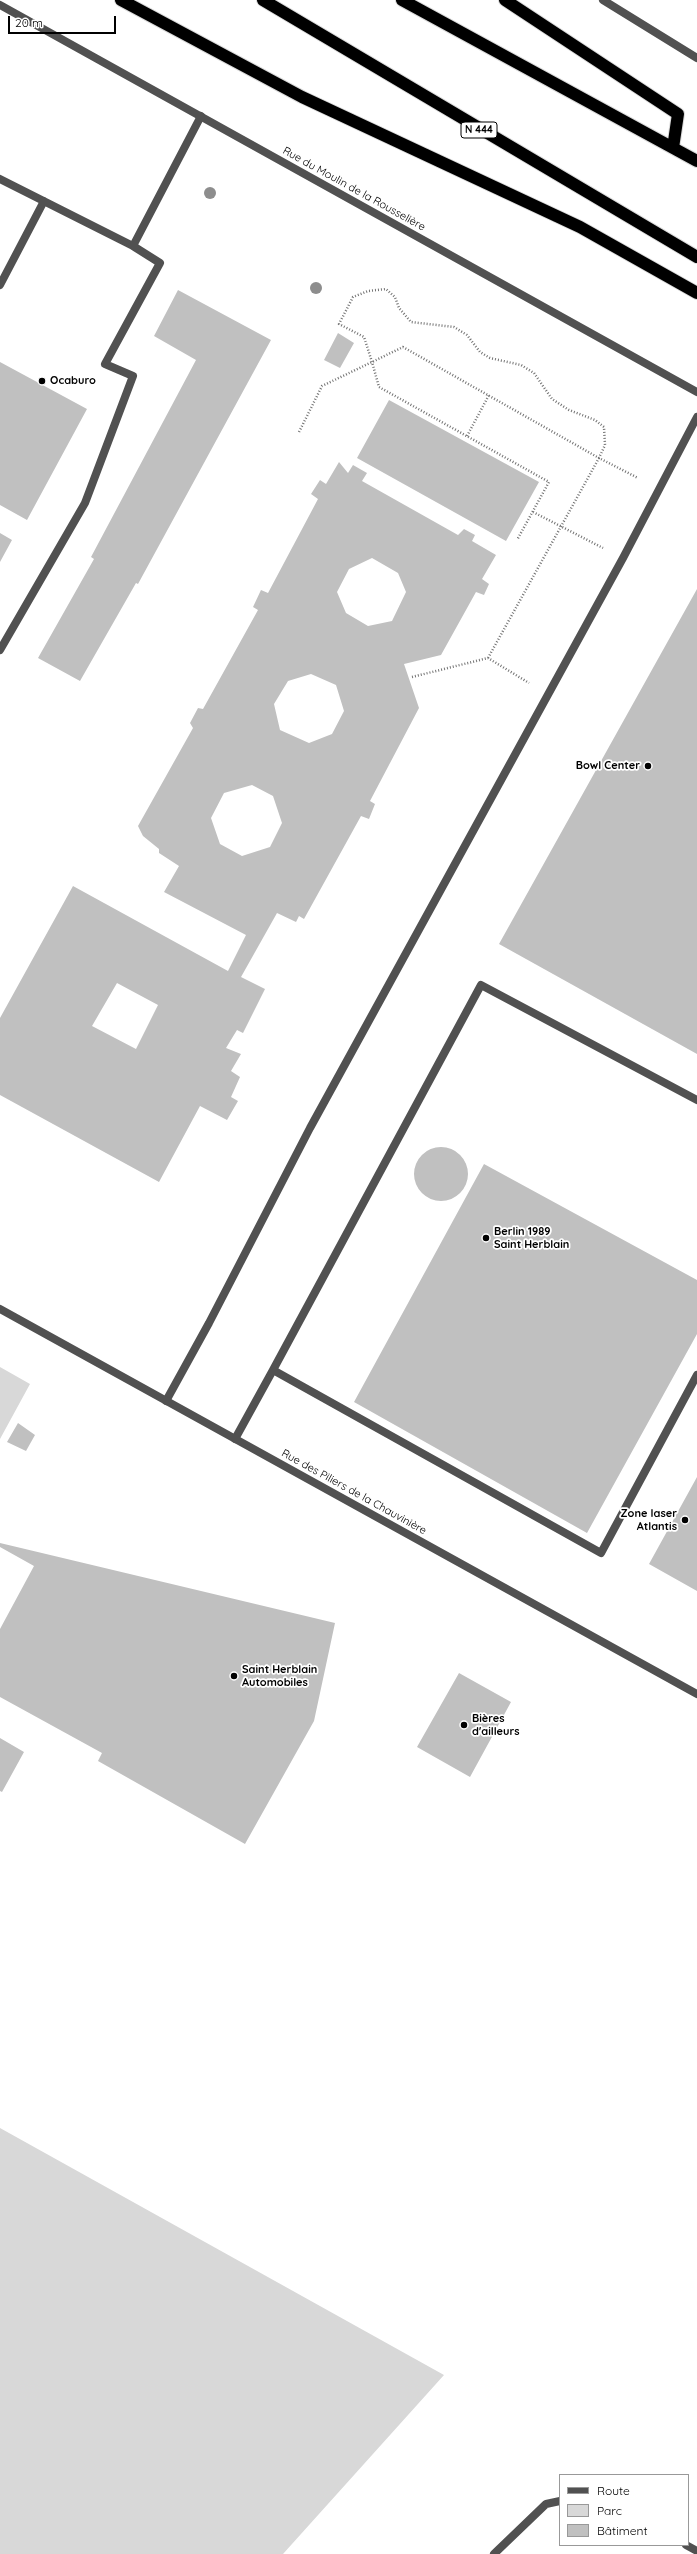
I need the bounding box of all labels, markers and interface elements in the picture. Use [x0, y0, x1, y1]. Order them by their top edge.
scale bar [10, 8, 118, 34]
text: 20 m [15, 15, 43, 30]
road number: N 444 [461, 122, 497, 138]
street label: Rue du Moulin de la Rousselière [280, 144, 428, 234]
place label: Ocaburo [50, 374, 96, 388]
marker: Ocaburo [37, 376, 47, 386]
place label: Bowl Center [576, 759, 640, 773]
marker: Bowl Center [643, 761, 653, 771]
place label: Berlin 1989 Saint Herblain [494, 1225, 569, 1251]
marker: Berlin 1989 Saint Herblain [481, 1233, 491, 1243]
street label: Rue des Piliers de la Chauvinière [279, 1447, 429, 1537]
place label: Zone laser Atlantis [620, 1507, 677, 1533]
marker: Zone laser Atlantis [680, 1515, 690, 1525]
place label: Saint Herblain Automobiles [242, 1663, 317, 1689]
marker: Saint Herblain Automobiles [229, 1671, 239, 1681]
place label: Bières d'ailleurs [472, 1712, 520, 1738]
marker: Bières d'ailleurs [459, 1720, 469, 1730]
legend [559, 2474, 689, 2546]
text: Route [597, 2483, 630, 2498]
text: Parc [597, 2503, 622, 2518]
text: Bâtiment [597, 2523, 647, 2538]

